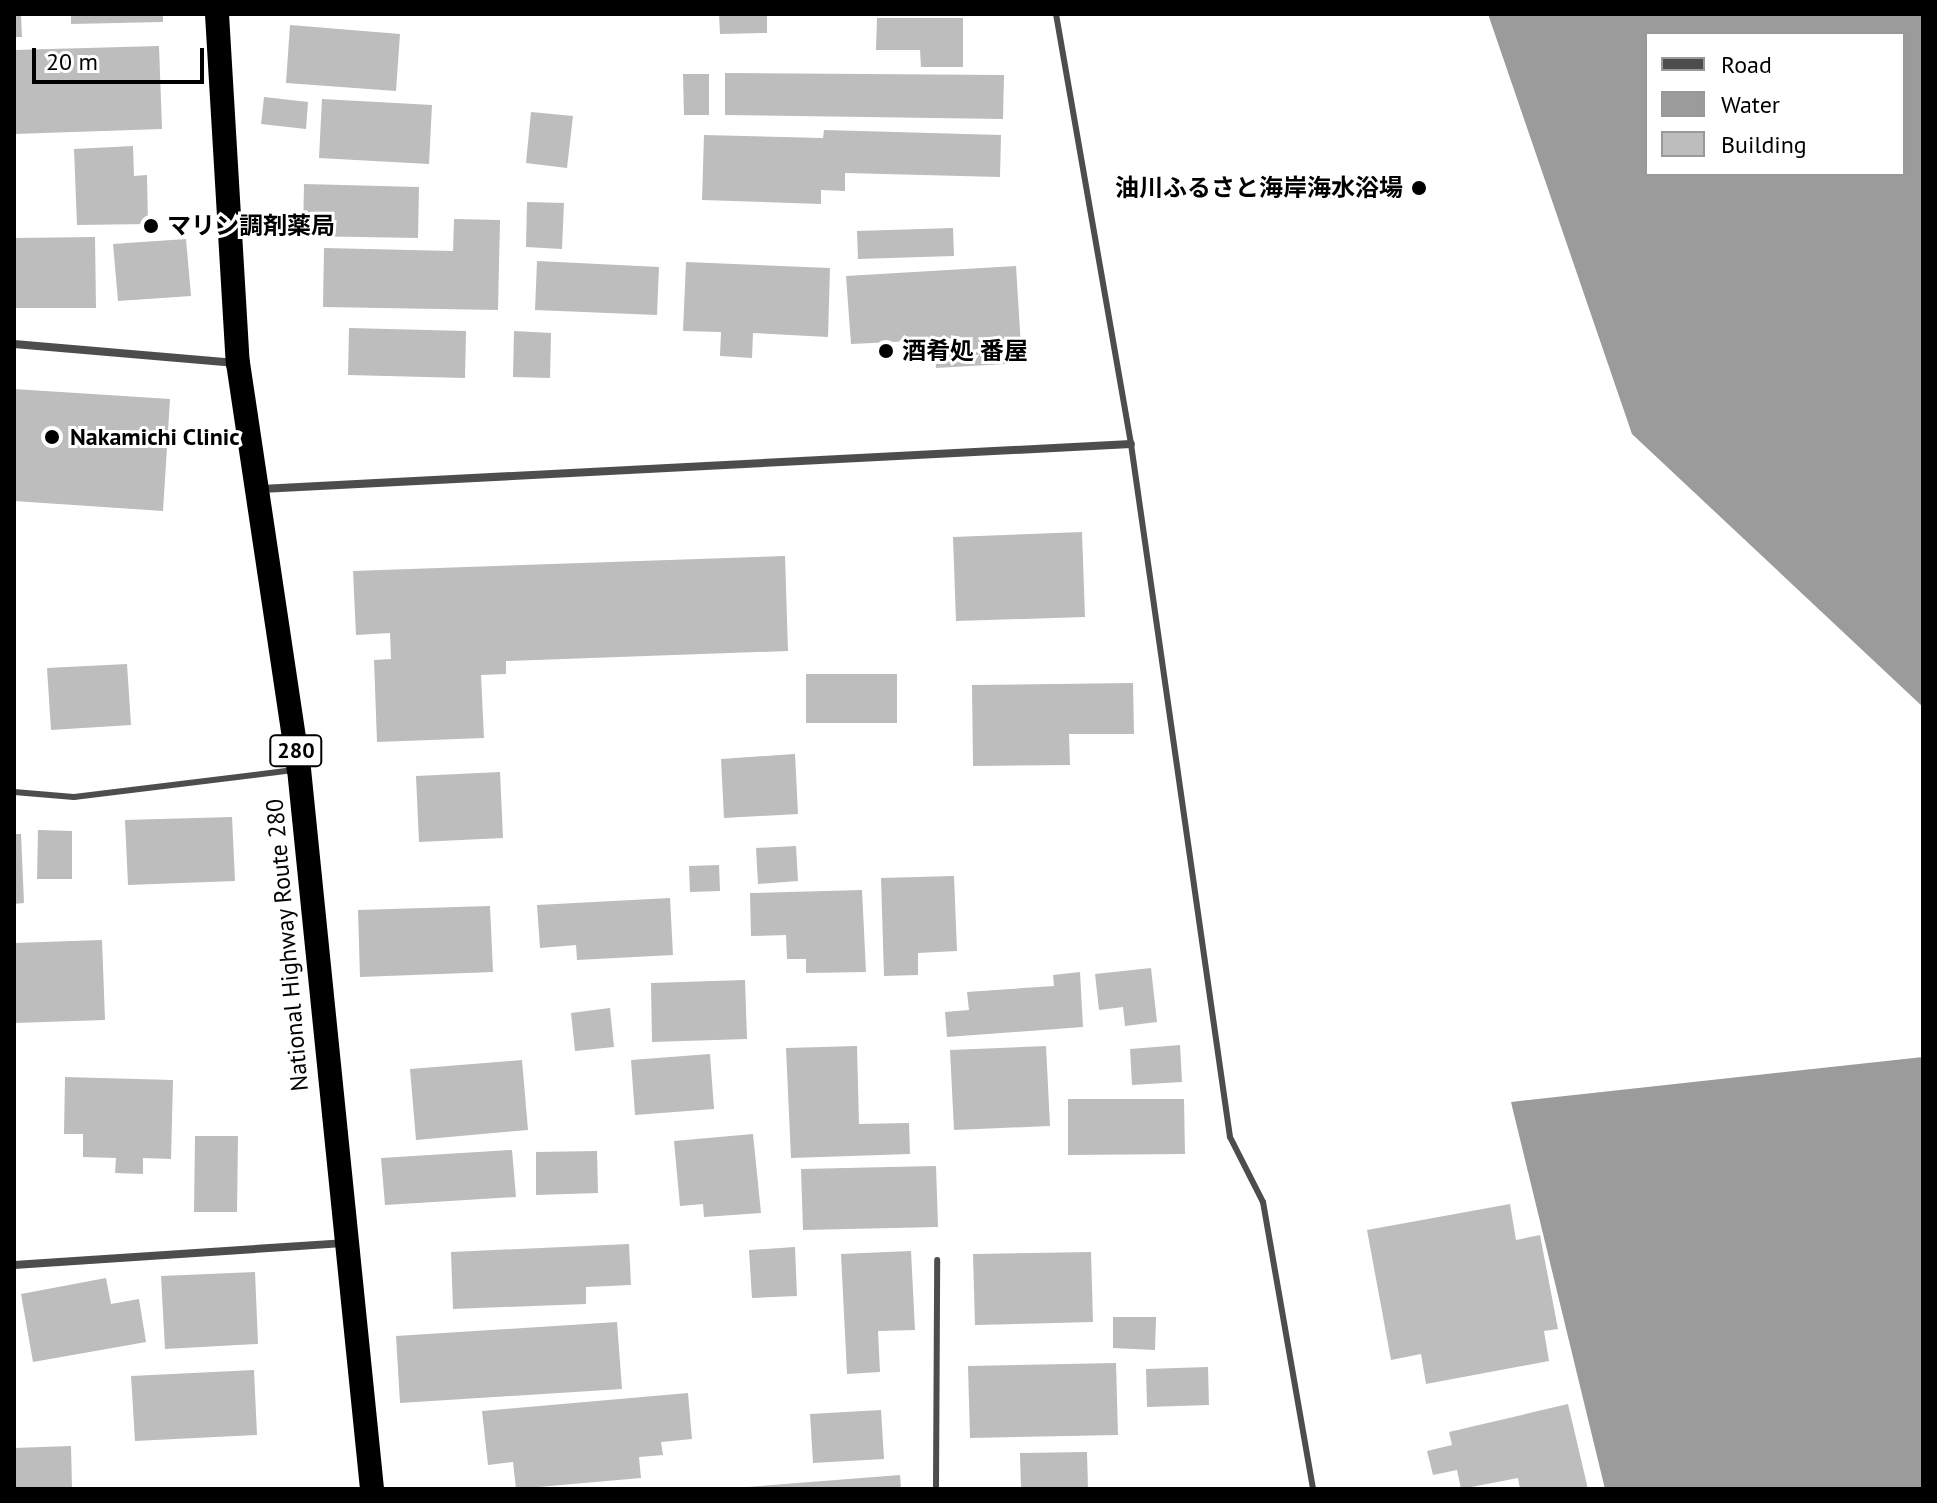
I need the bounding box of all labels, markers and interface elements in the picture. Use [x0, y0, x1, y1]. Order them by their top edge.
scale bar [36, 32, 208, 82]
legend [1645, 32, 1905, 176]
text: 20 m [46, 46, 98, 77]
text: Road [1721, 49, 1772, 80]
text: Water [1721, 89, 1780, 120]
text: Building [1721, 129, 1807, 160]
place label: 油川ふるさと海岸海水浴場 [1115, 174, 1403, 202]
marker: 油川ふるさと海岸海水浴場 [1410, 179, 1428, 197]
place label: マリン調剤薬局 [167, 212, 335, 240]
marker: マリン調剤薬局 [142, 217, 160, 235]
place label: 酒肴処 番屋 [902, 337, 1028, 365]
marker: 酒肴処 番屋 [877, 342, 895, 360]
place label: Nakamichi Clinic [70, 423, 240, 451]
marker: Nakamichi Clinic [41, 426, 63, 448]
road number: 280 [268, 733, 324, 769]
street label: National Highway Route 280 [260, 797, 314, 1093]

